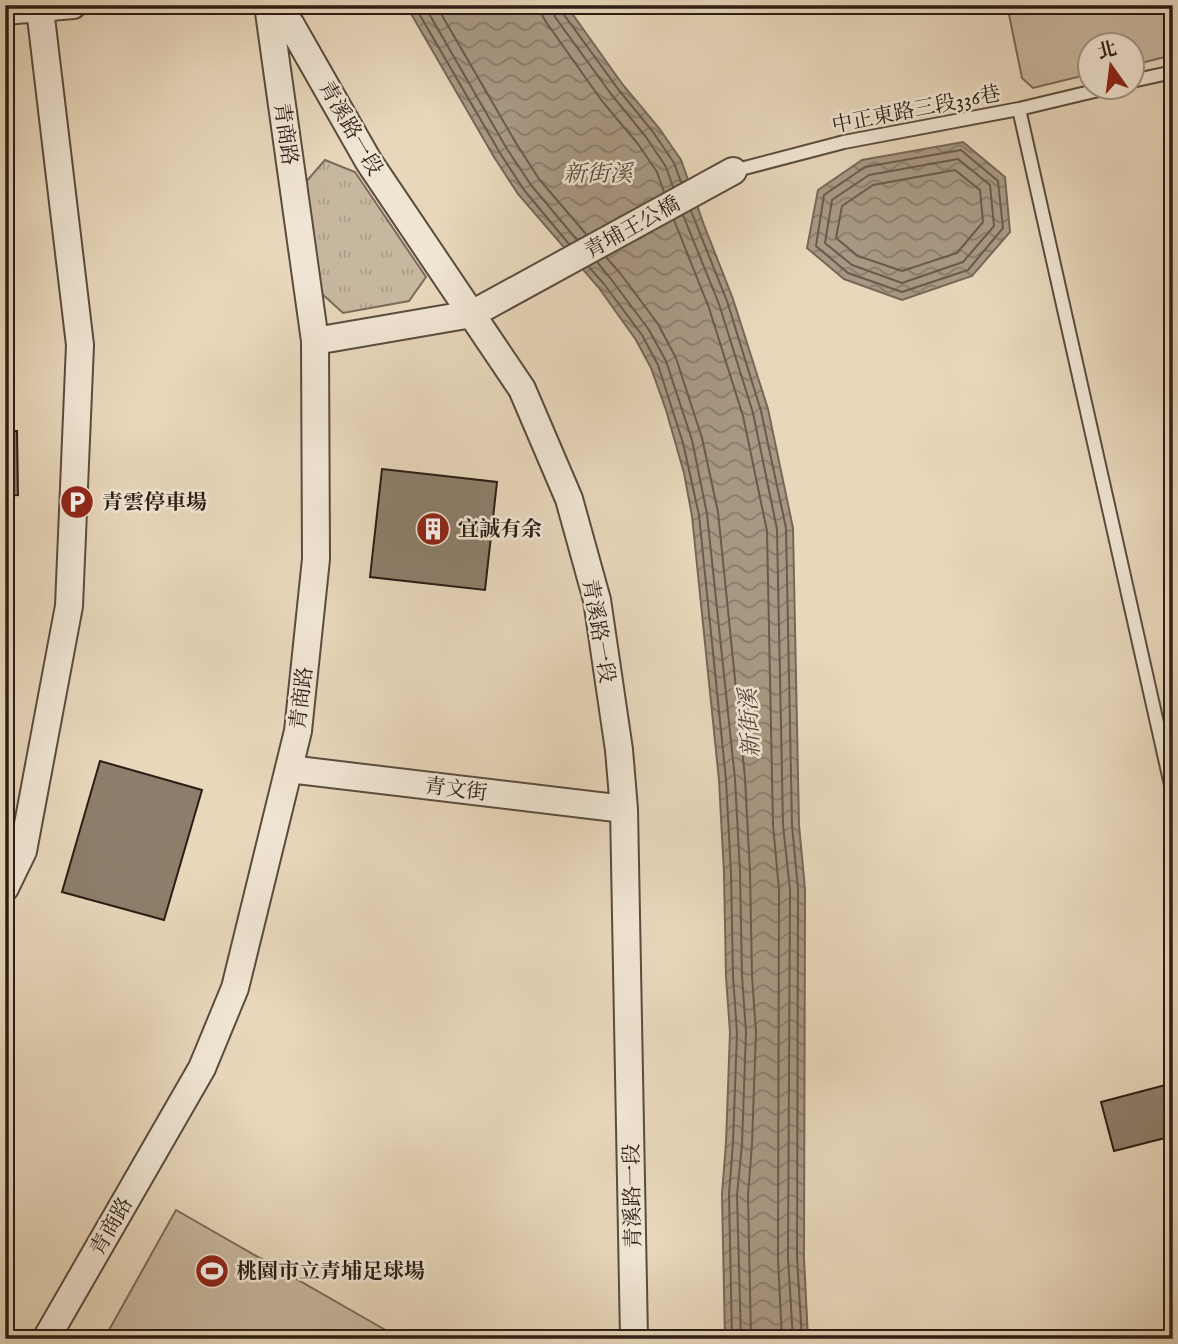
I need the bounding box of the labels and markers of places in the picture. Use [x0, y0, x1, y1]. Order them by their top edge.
parking icon: 青雲停車場 [58, 483, 96, 521]
place label: 青雲停車場 [102, 490, 207, 517]
building icon: 宜誠有余 [414, 510, 452, 548]
place label: 宜誠有余 [458, 517, 542, 544]
sports icon: 桃園市立青埔足球場 [193, 1252, 231, 1290]
place label: 桃園市立青埔足球場 [236, 1259, 425, 1286]

